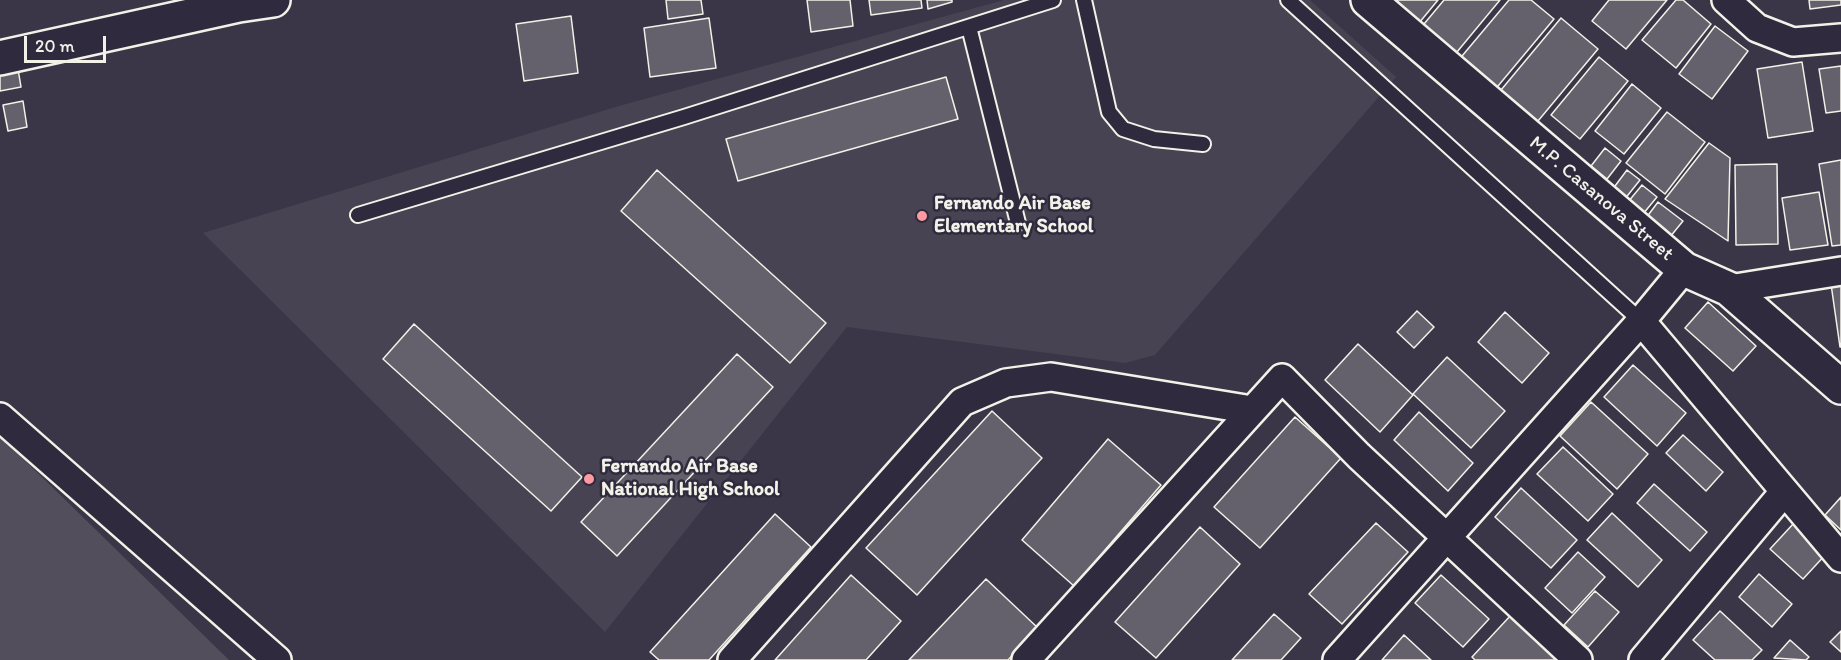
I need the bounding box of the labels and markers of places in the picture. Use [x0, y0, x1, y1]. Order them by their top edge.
place label: Fernando Air Base Elementary School [934, 192, 1093, 239]
marker: Fernando Air Base Elementary School [915, 209, 929, 223]
place label: Fernando Air Base National High School [601, 455, 780, 502]
marker: Fernando Air Base National High School [582, 472, 596, 486]

